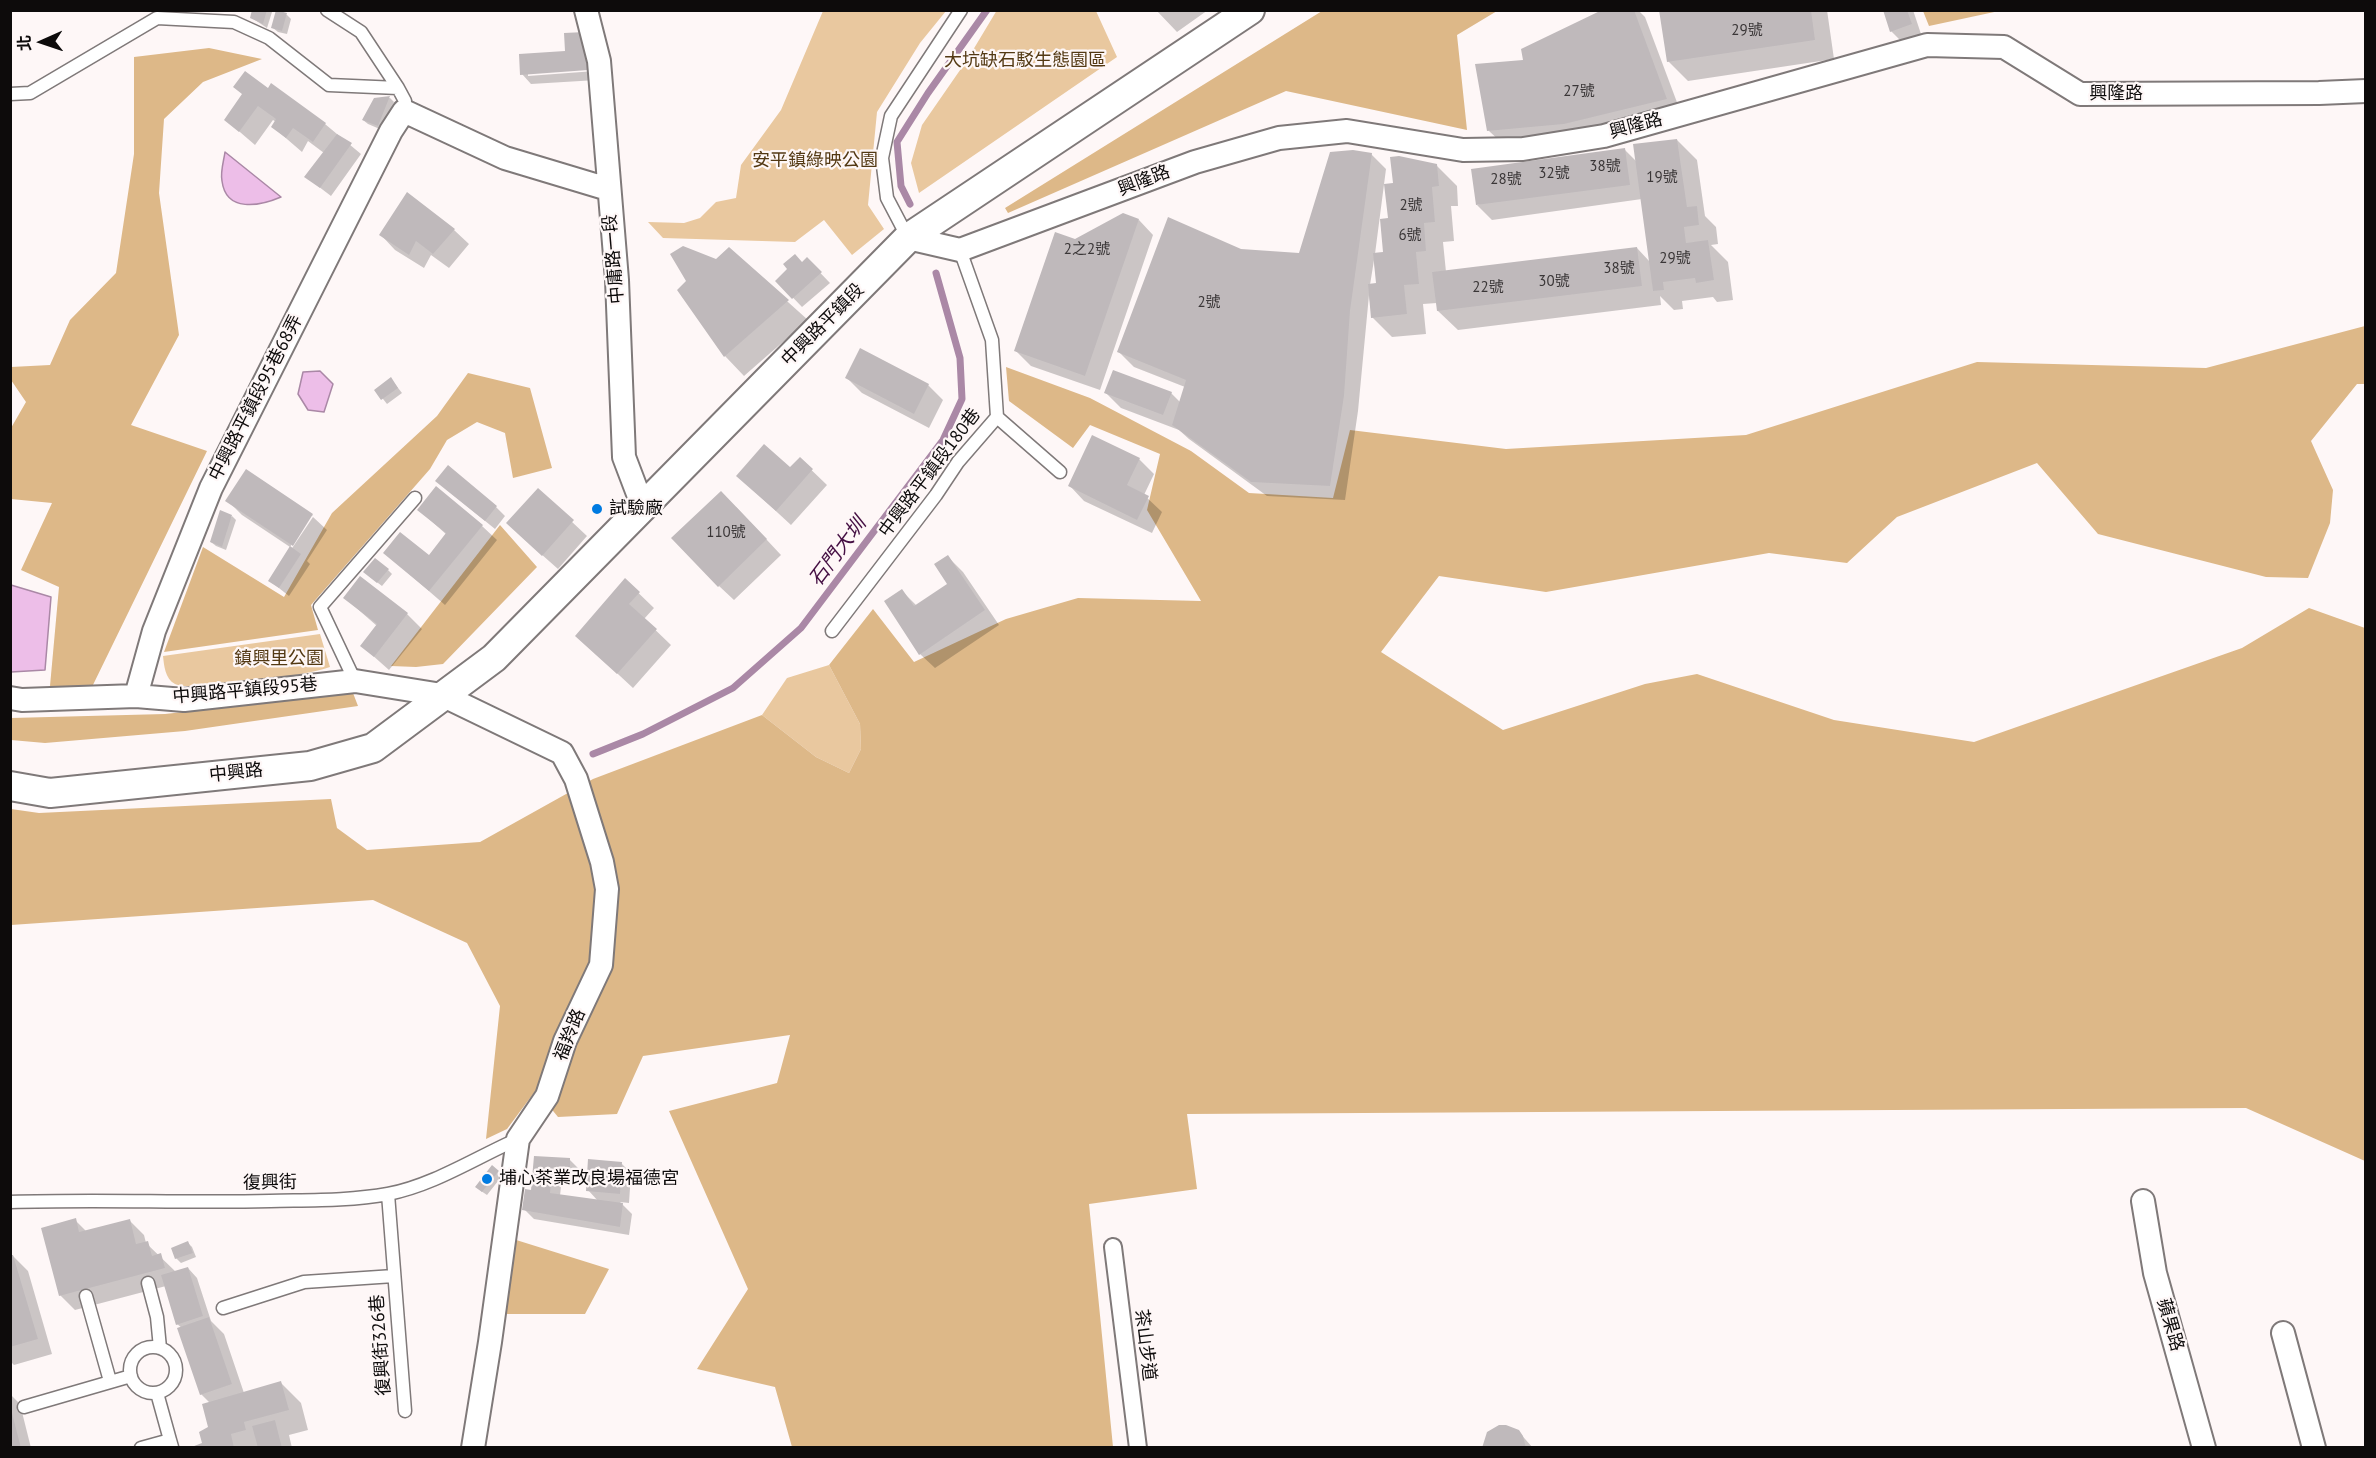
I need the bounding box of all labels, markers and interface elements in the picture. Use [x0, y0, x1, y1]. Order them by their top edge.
north arrow [12, 12, 72, 72]
house number: 29號 [1731, 22, 1763, 40]
text: 北 [14, 34, 34, 51]
park label: 大坑缺石駁生態園區 [944, 50, 1106, 72]
house number: 27號 [1563, 83, 1595, 101]
street label: 興隆路 [2089, 83, 2143, 105]
street label: 興隆路 [1607, 109, 1665, 143]
park label: 安平鎮綠映公園 [752, 150, 878, 172]
house number: 38號 [1589, 158, 1621, 176]
street label: 興隆路 [1115, 161, 1173, 201]
house number: 32號 [1538, 165, 1570, 183]
house number: 19號 [1646, 169, 1678, 187]
house number: 28號 [1490, 171, 1522, 189]
house number: 2號 [1399, 197, 1423, 215]
street label: 中庸路一段 [599, 213, 629, 305]
house number: 6號 [1398, 227, 1422, 245]
house number: 2之2號 [1064, 241, 1110, 259]
house number: 29號 [1659, 250, 1691, 268]
house number: 38號 [1603, 260, 1635, 278]
house number: 30號 [1538, 273, 1570, 291]
street label: 中興路平鎮段 [777, 279, 869, 371]
house number: 22號 [1472, 279, 1504, 297]
house number: 2號 [1197, 294, 1221, 312]
street label: 中興路平鎮段95巷68弄 [205, 311, 307, 485]
street label: 中興路平鎮段180巷 [875, 404, 985, 542]
place label: 試驗廠 [609, 498, 663, 520]
marker: 試驗廠 [590, 502, 604, 516]
water label: 石門大圳 [804, 513, 872, 591]
house number: 110號 [706, 524, 746, 542]
park label: 鎮興里公園 [234, 648, 324, 670]
street label: 中興路平鎮段95巷 [172, 674, 318, 708]
street label: 中興路 [208, 759, 264, 787]
street label: 福羚路 [550, 1006, 590, 1064]
place label: 埔心茶業改良場福德宮 [499, 1168, 679, 1190]
street label: 復興街 [243, 1172, 297, 1194]
marker: 埔心茶業改良場福德宮 [480, 1172, 494, 1186]
street label: 復興街326巷 [367, 1294, 395, 1396]
street label: 蘋果路 [2152, 1296, 2188, 1354]
street label: 茶山步道 [1130, 1308, 1160, 1382]

